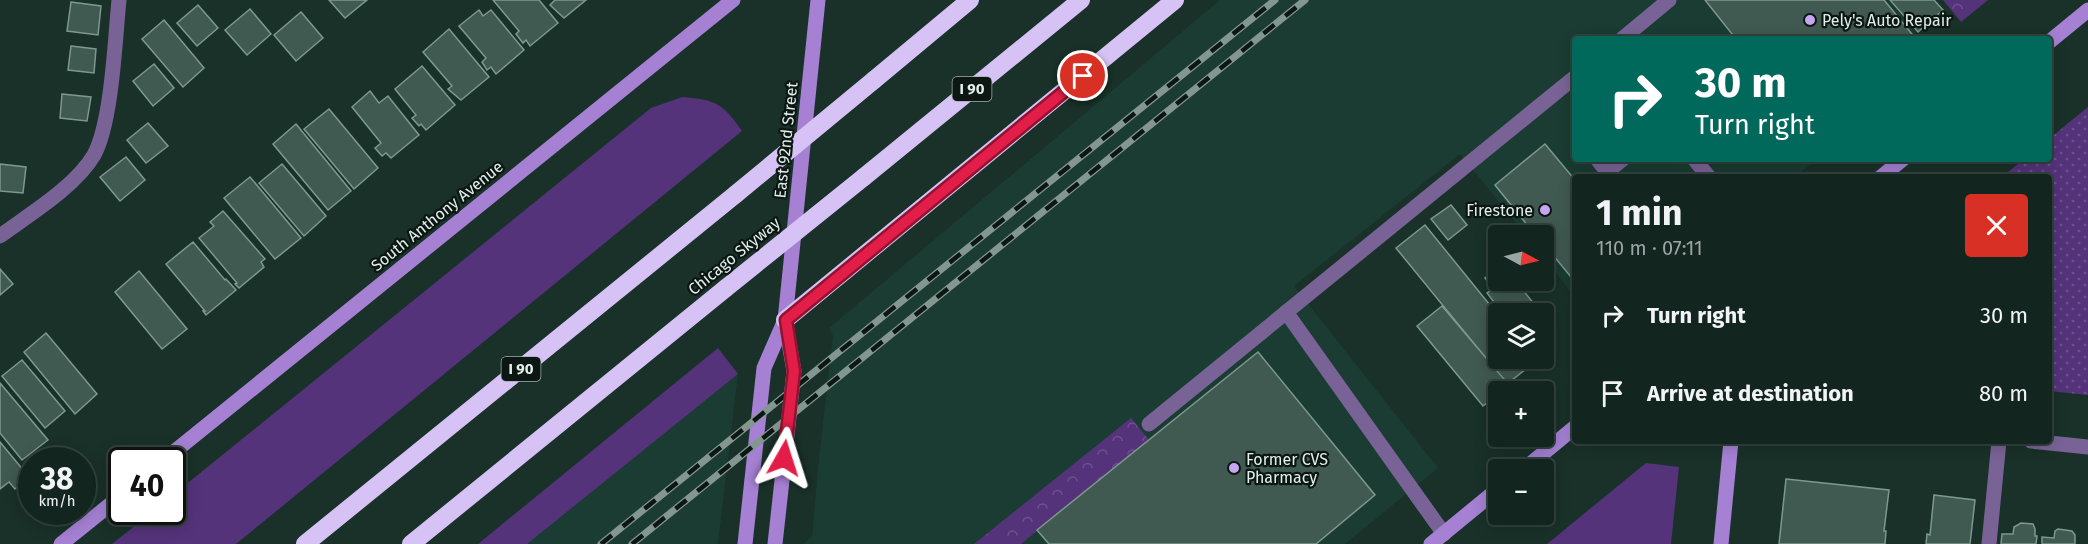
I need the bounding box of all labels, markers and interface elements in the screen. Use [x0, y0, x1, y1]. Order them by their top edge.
place label: Pely's Auto Repair [1822, 11, 1952, 30]
marker: Pely's Auto Repair [1803, 13, 1817, 27]
pin [1057, 50, 1108, 101]
text: 30 m [1695, 58, 1787, 108]
icon: arrive [1066, 59, 1099, 92]
icon: right [1596, 60, 1674, 138]
road number: I 90 [952, 77, 992, 101]
street label: East 92nd Street [770, 81, 802, 199]
text: Turn right [1695, 109, 1815, 141]
street label: South Anthony Avenue [367, 157, 507, 275]
text: 1 min [1596, 191, 1683, 235]
button: close [1965, 194, 2028, 257]
place label: Firestone [1466, 201, 1533, 220]
marker: Firestone [1538, 203, 1552, 217]
street label: Chicago Skyway [684, 213, 784, 299]
north arrow [1488, 225, 1554, 291]
map controls [1488, 225, 1554, 525]
text: 110 m · 07:11 [1596, 236, 1703, 260]
icon: right [1596, 299, 1629, 332]
text: Turn right [1647, 302, 1746, 329]
text: 30 m [1980, 302, 2028, 329]
button: layers [1488, 303, 1554, 369]
road number: I 90 [502, 357, 540, 381]
icon: arrive [1596, 377, 1629, 410]
text: Arrive at destination [1647, 380, 1854, 407]
text: 80 m [1979, 380, 2028, 407]
button: + [1488, 381, 1554, 447]
position arrow [752, 426, 816, 490]
speed limit sign: 40 [108, 447, 186, 525]
place label: Former CVS Pharmacy [1246, 450, 1328, 487]
button: − [1488, 459, 1554, 525]
text: 38 [40, 461, 74, 497]
marker: Former CVS Pharmacy [1227, 461, 1241, 475]
text: km/h [38, 492, 76, 510]

